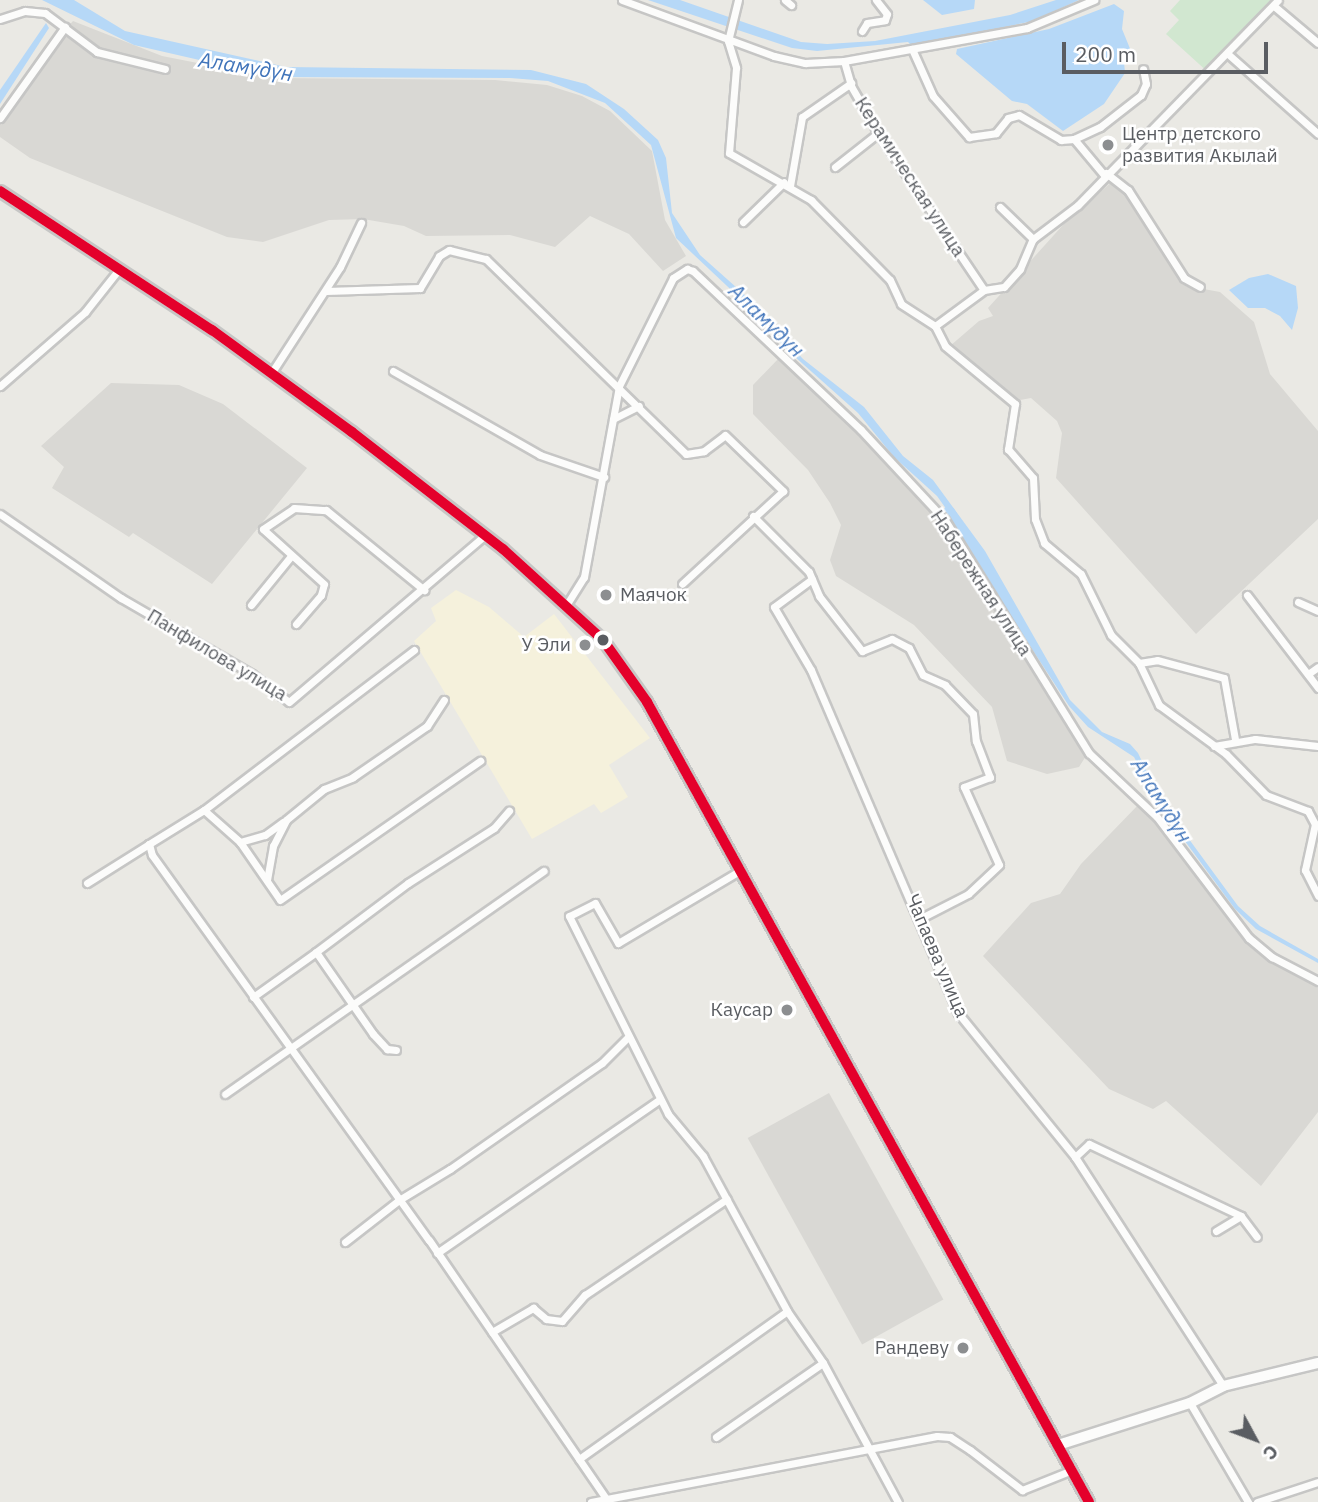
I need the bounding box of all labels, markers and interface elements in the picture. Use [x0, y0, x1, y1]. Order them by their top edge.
scale bar [1066, 28, 1272, 72]
text: 200 m [1075, 40, 1136, 68]
water label: Аламүдүн [197, 46, 295, 86]
street label: Керамическая улица [850, 93, 970, 261]
place label: Центр детского развития Акылай [1122, 123, 1278, 167]
marker: Центр детского развития Акылай [1100, 137, 1116, 153]
water label: Аламүдүн [724, 278, 810, 362]
street label: Набережная улица [925, 506, 1037, 660]
place label: Маячок [620, 584, 687, 606]
marker: Маячок [598, 587, 614, 603]
street label: Панфилова улица [143, 604, 291, 706]
unlabelled marker [596, 633, 610, 647]
place label: У Эли [522, 634, 571, 656]
marker: У Эли [577, 637, 593, 653]
water label: Аламүдүн [1126, 753, 1198, 847]
street label: Чапаева улица [901, 891, 973, 1021]
place label: Каусар [711, 999, 773, 1021]
marker: Каусар [779, 1002, 795, 1018]
place label: Рандеву [875, 1337, 949, 1359]
marker: Рандеву [955, 1340, 971, 1356]
north arrow [1220, 1404, 1290, 1474]
text: С [1258, 1440, 1284, 1465]

